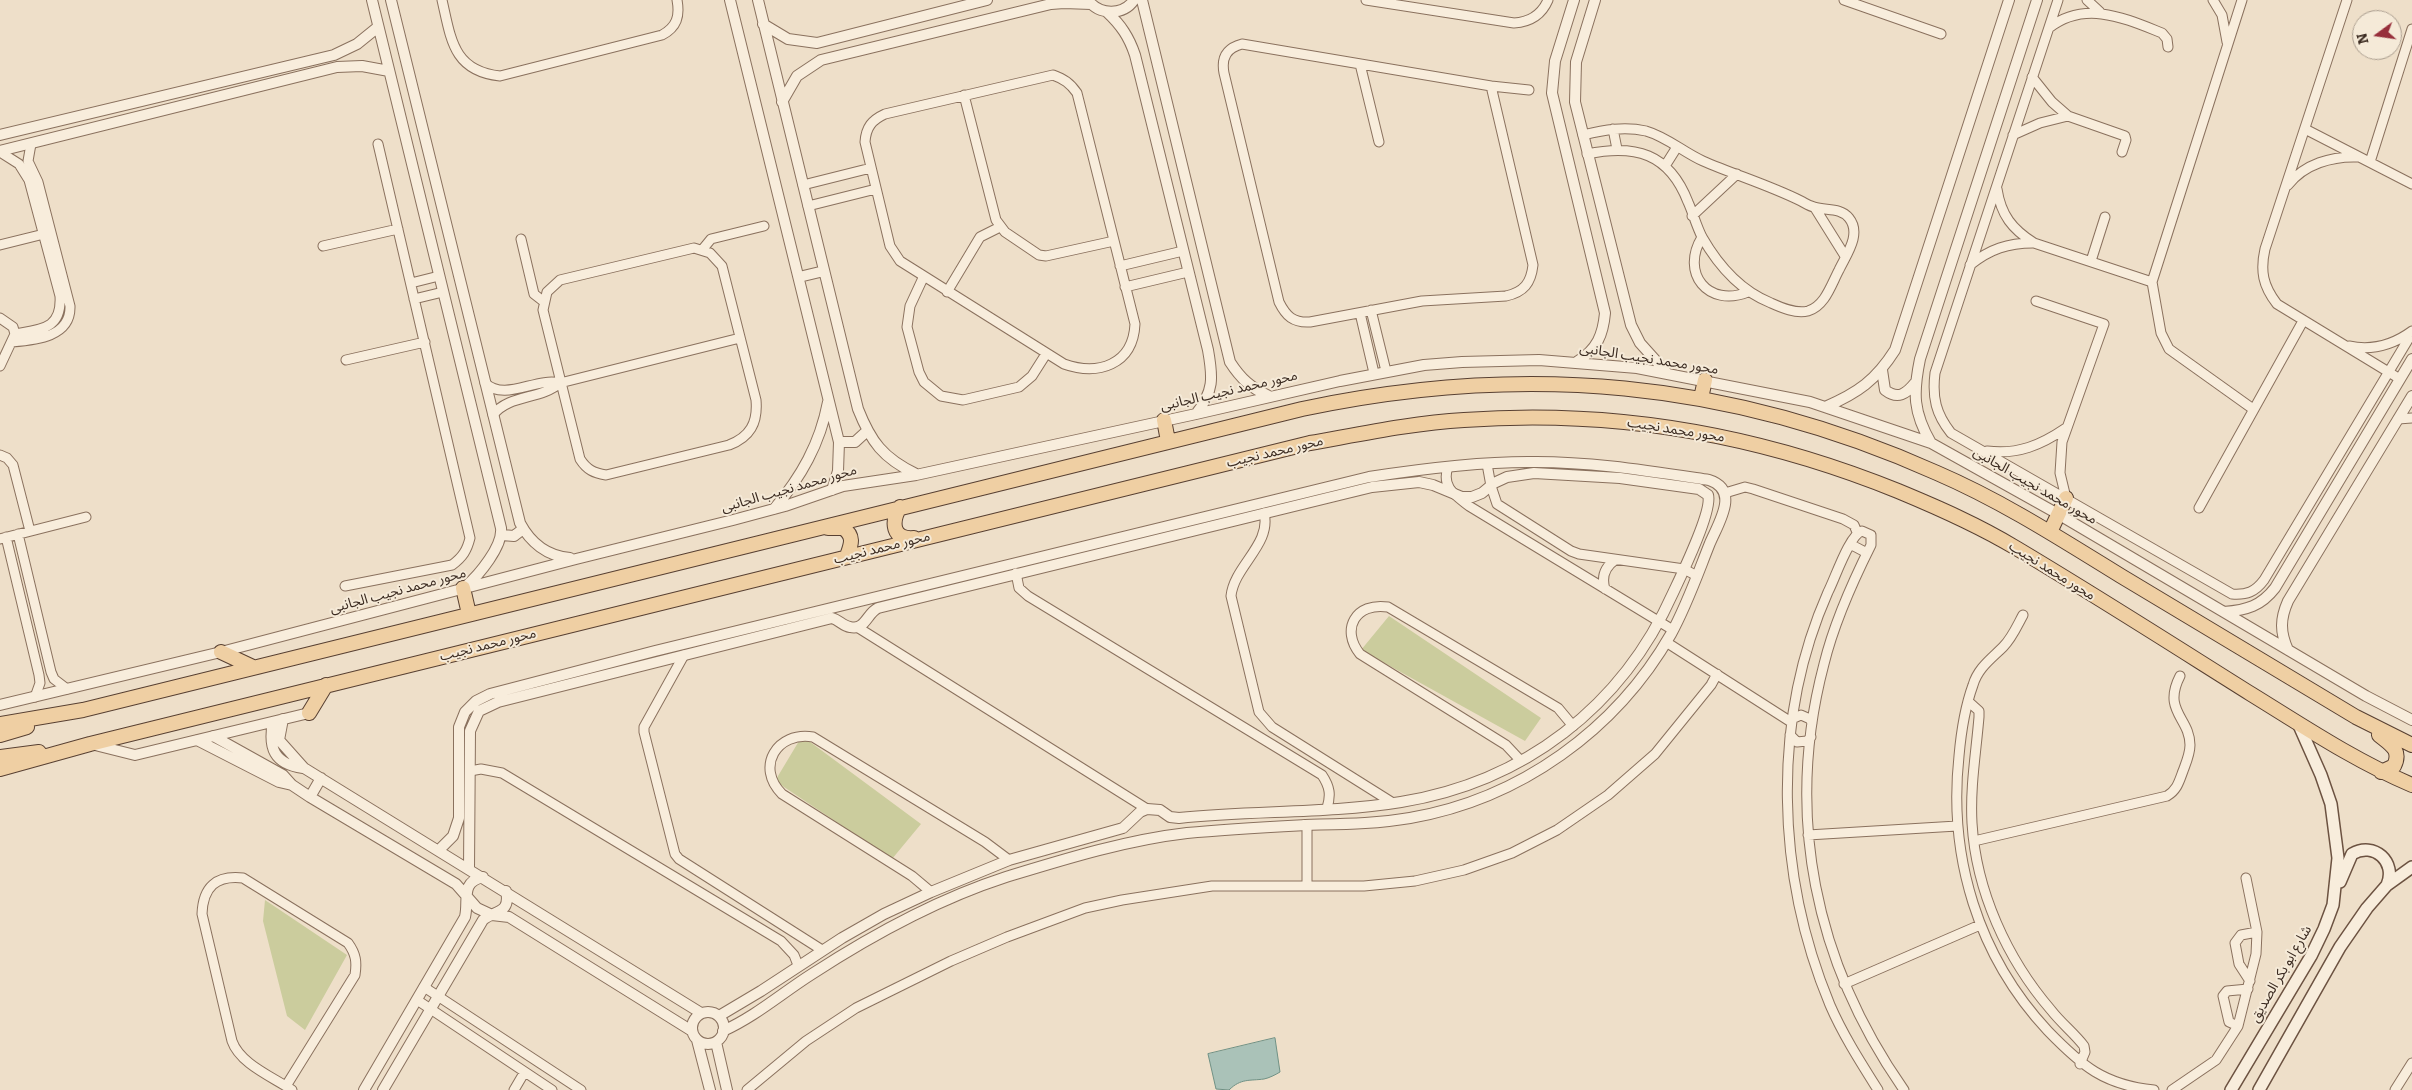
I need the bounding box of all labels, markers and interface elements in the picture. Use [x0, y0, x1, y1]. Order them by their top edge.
north arrow [2352, 10, 2402, 60]
text: N [2353, 31, 2372, 46]
street label: محور محمد نجيب الجانبى [1578, 340, 1720, 378]
street label: محور محمد نجيب الجانبى [1159, 367, 1299, 415]
street label: محور محمد نجيب [1626, 414, 1726, 446]
street label: محور محمد نجيب [1225, 433, 1325, 471]
street label: محور محمد نجيب الجانبى [1970, 444, 2100, 528]
street label: محور محمد نجيب الجانبى [719, 462, 859, 516]
street label: محور محمد نجيب [832, 528, 932, 568]
street label: محور محمد نجيب [2006, 538, 2098, 604]
street label: محور محمد نجيب الجانبى [328, 565, 468, 617]
street label: محور محمد نجيب [438, 625, 538, 665]
street label: شارع ابو بكر الصديق [2246, 923, 2316, 1025]

